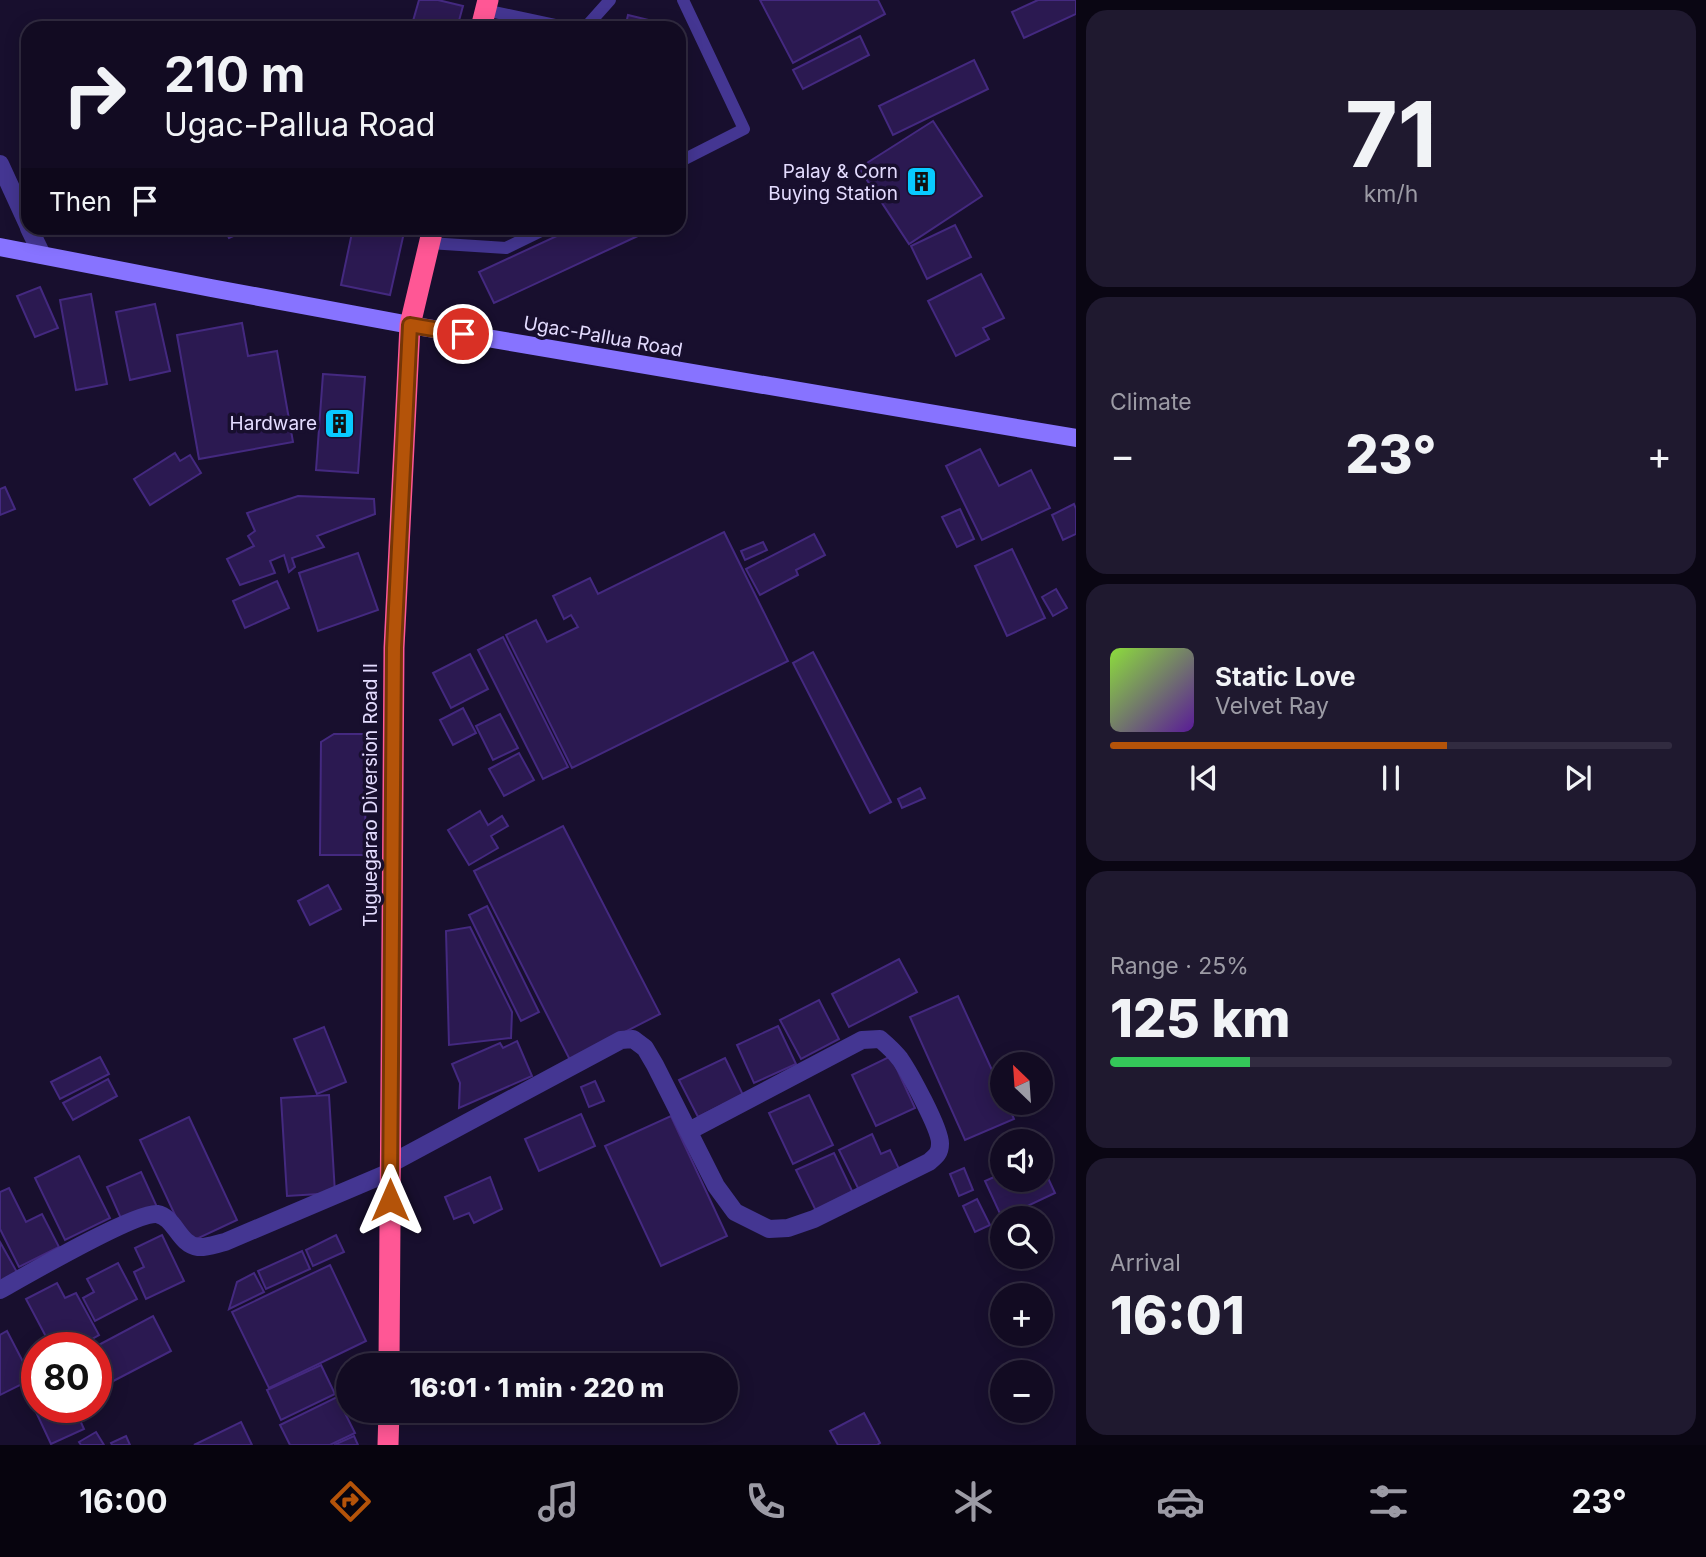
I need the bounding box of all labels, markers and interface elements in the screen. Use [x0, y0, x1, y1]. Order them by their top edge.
text: 210 m [164, 45, 305, 104]
icon: right [49, 49, 140, 140]
text: 71 [1345, 79, 1437, 189]
text: Ugac-Pallua Road [164, 105, 435, 144]
place label: Palay & Corn Buying Station [768, 160, 898, 205]
building icon: Palay & Corn Buying Station [904, 165, 938, 199]
text: km/h [1364, 180, 1418, 208]
icon: arrive [126, 182, 164, 220]
text: Then [49, 186, 112, 217]
pin [433, 304, 493, 364]
street label: Ugac-Pallua Road [522, 311, 684, 362]
icon: arrive [444, 315, 482, 353]
text: Climate [1110, 388, 1192, 416]
building icon: Hardware [323, 406, 357, 440]
place label: Hardware [230, 412, 317, 435]
text: 23° [1345, 423, 1437, 486]
text: − [1110, 432, 1135, 478]
text: + [1647, 432, 1672, 478]
text: Static Love [1215, 661, 1356, 692]
street label: Tuguegarao Diversion Road Ⅱ [359, 663, 382, 927]
text: Velvet Ray [1215, 692, 1329, 720]
icon: previous [1185, 759, 1223, 797]
icon: pause [1372, 759, 1410, 797]
icon: next [1559, 759, 1597, 797]
text: Range · 25% [1110, 952, 1249, 980]
text: 125 km [1110, 987, 1290, 1050]
north arrow [990, 1052, 1054, 1115]
map controls [990, 1052, 1053, 1423]
button: sound [990, 1129, 1053, 1192]
position arrow [353, 1163, 427, 1237]
button: search [990, 1206, 1053, 1269]
text: Arrival [1110, 1249, 1181, 1277]
button: + [990, 1283, 1053, 1346]
text: 16:01 [1110, 1284, 1245, 1347]
speed limit sign: 80 [21, 1332, 112, 1423]
button: − [990, 1360, 1053, 1423]
text: 16:01 · 1 min · 220 m [410, 1372, 664, 1403]
icon: directions [326, 1477, 375, 1526]
icon: music [534, 1477, 583, 1526]
icon: phone [741, 1477, 790, 1526]
icon: climate [949, 1477, 998, 1526]
icon: car [1156, 1477, 1205, 1526]
icon: filters [1364, 1477, 1413, 1526]
text: 16:00 [79, 1482, 168, 1521]
text: 23° [1571, 1482, 1627, 1521]

